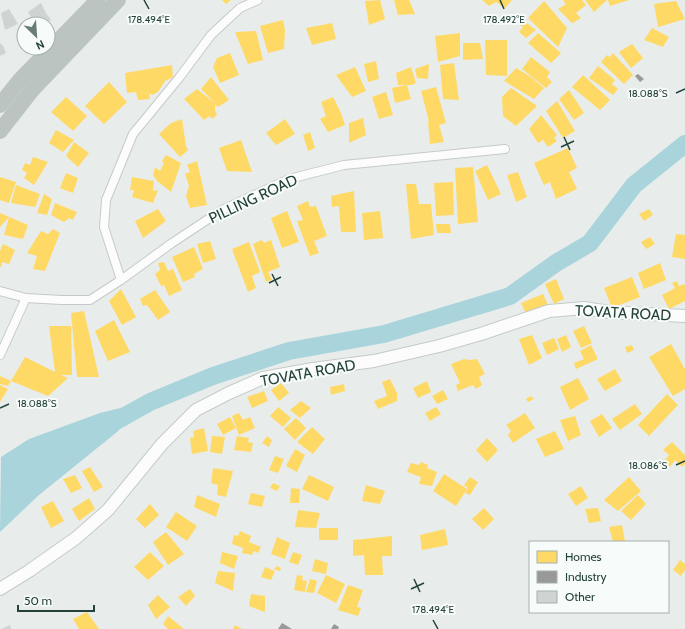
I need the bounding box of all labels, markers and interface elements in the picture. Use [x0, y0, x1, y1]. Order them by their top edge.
text: 178.494°E [128, 13, 170, 26]
text: 178.492°E [483, 13, 525, 26]
north arrow [16, 16, 56, 56]
text: N [34, 37, 47, 53]
text: 18.088°S [628, 87, 668, 100]
street label: PILLING ROAD [206, 171, 300, 227]
street label: TOVATA ROAD [574, 301, 672, 325]
street label: TOVATA ROAD [259, 356, 357, 390]
text: 18.088°S [17, 397, 57, 410]
text: 18.086°S [629, 459, 667, 472]
legend [529, 541, 669, 613]
text: Homes [565, 549, 602, 564]
text: Industry [565, 569, 606, 584]
scale bar [18, 587, 94, 613]
text: Other [565, 589, 595, 604]
text: 50 m [24, 593, 52, 608]
text: 178.494°E [412, 603, 454, 616]

